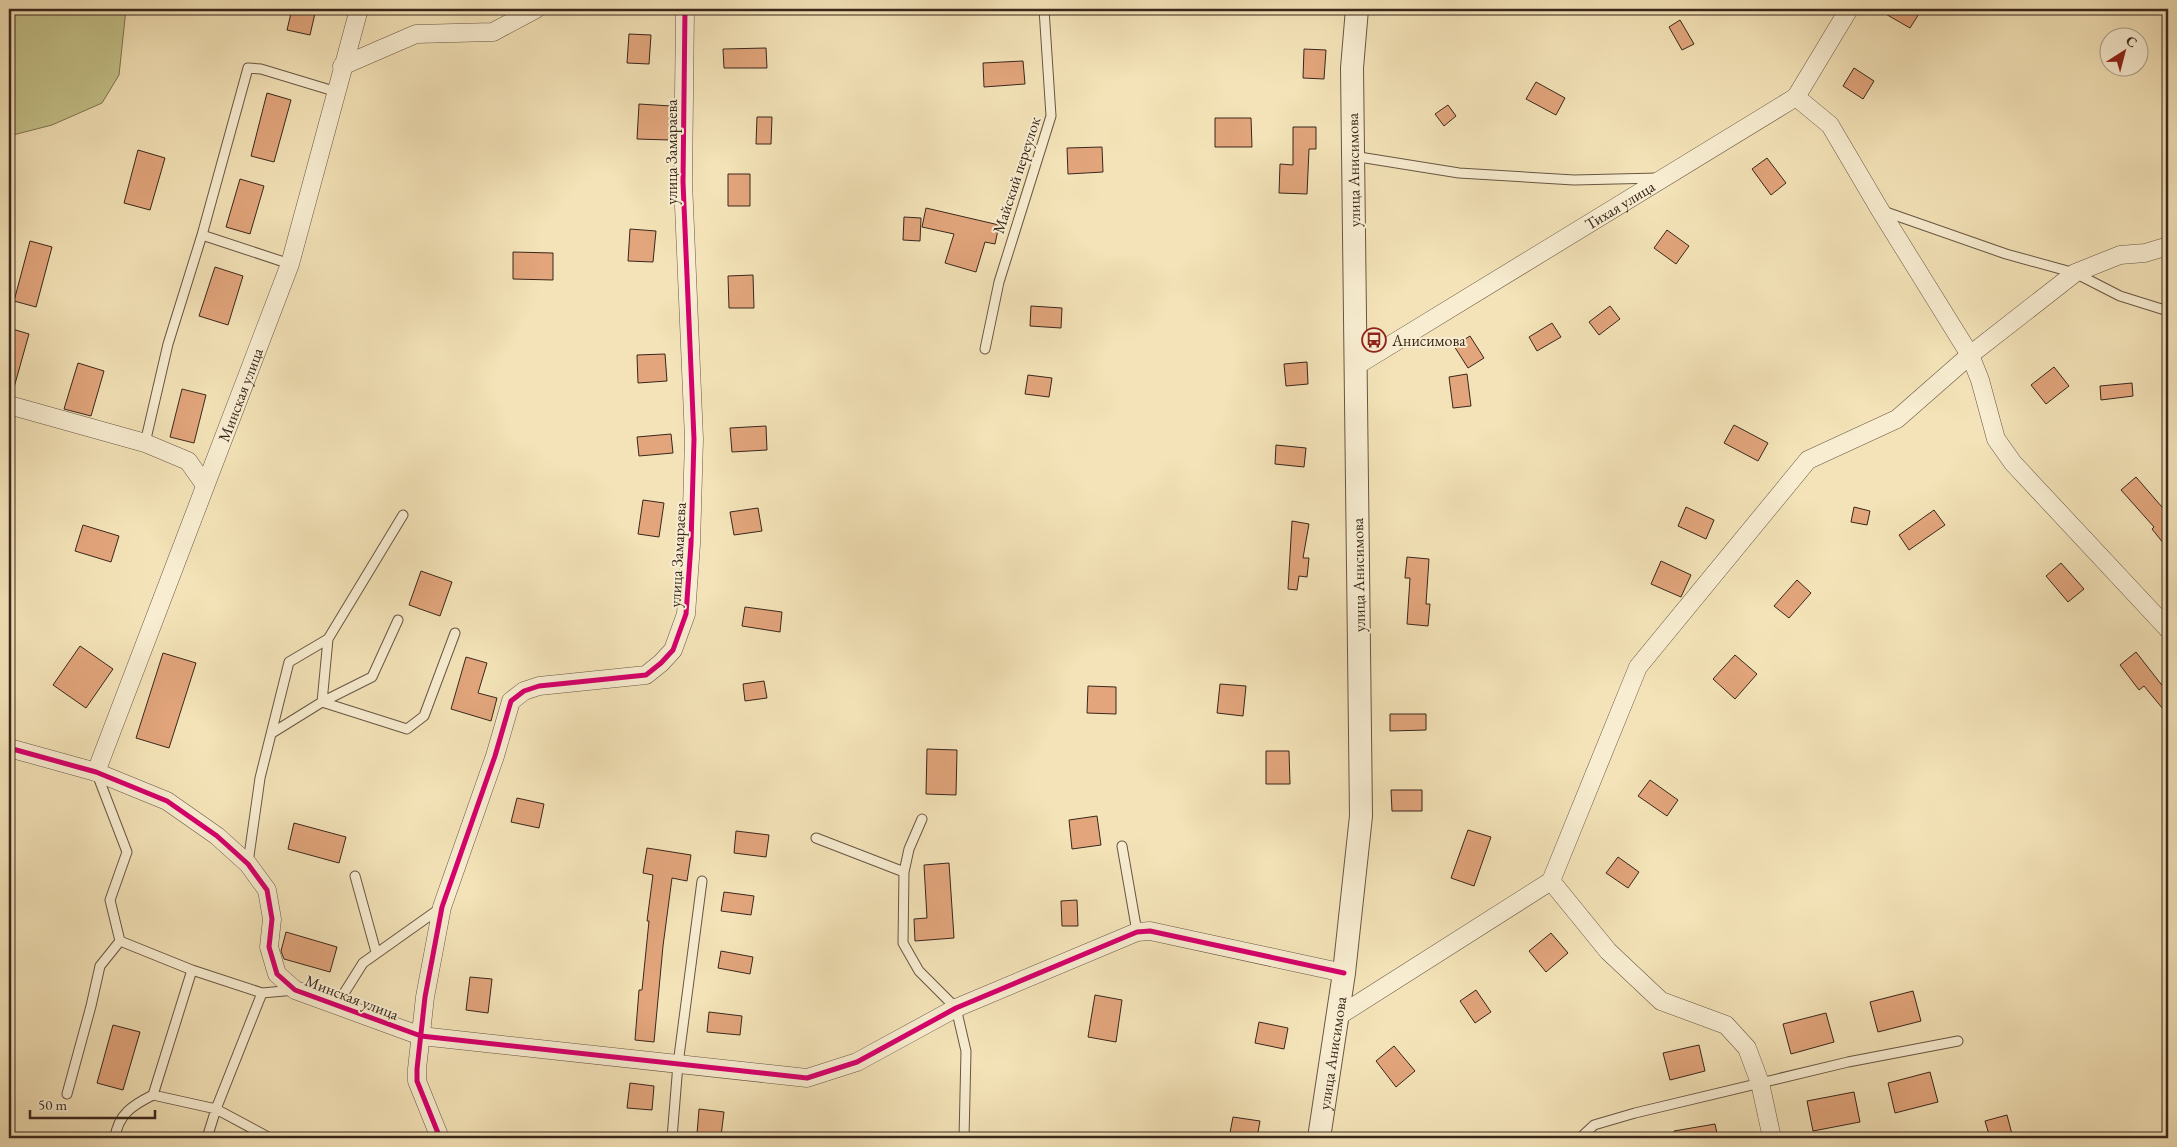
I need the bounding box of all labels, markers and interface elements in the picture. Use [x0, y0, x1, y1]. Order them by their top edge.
north arrow [2100, 28, 2150, 78]
text: С [2122, 31, 2141, 52]
street label: улица Замараева [661, 99, 682, 205]
street label: улица Анисимова [1342, 112, 1365, 227]
street label: Майский переулок [988, 114, 1045, 236]
street label: Тихая улица [1581, 176, 1659, 235]
bus stop icon: Анисимова [1361, 327, 1387, 353]
place label: Анисимова [1391, 330, 1466, 351]
street label: Минская улица [213, 344, 268, 445]
street label: улица Замараева [664, 501, 691, 608]
street label: улица Анисимова [1347, 517, 1370, 632]
street label: Минская улица [302, 970, 402, 1025]
street label: улица Анисимова [1313, 994, 1351, 1111]
scale bar [30, 1087, 155, 1119]
text: 50 m [38, 1095, 67, 1114]

